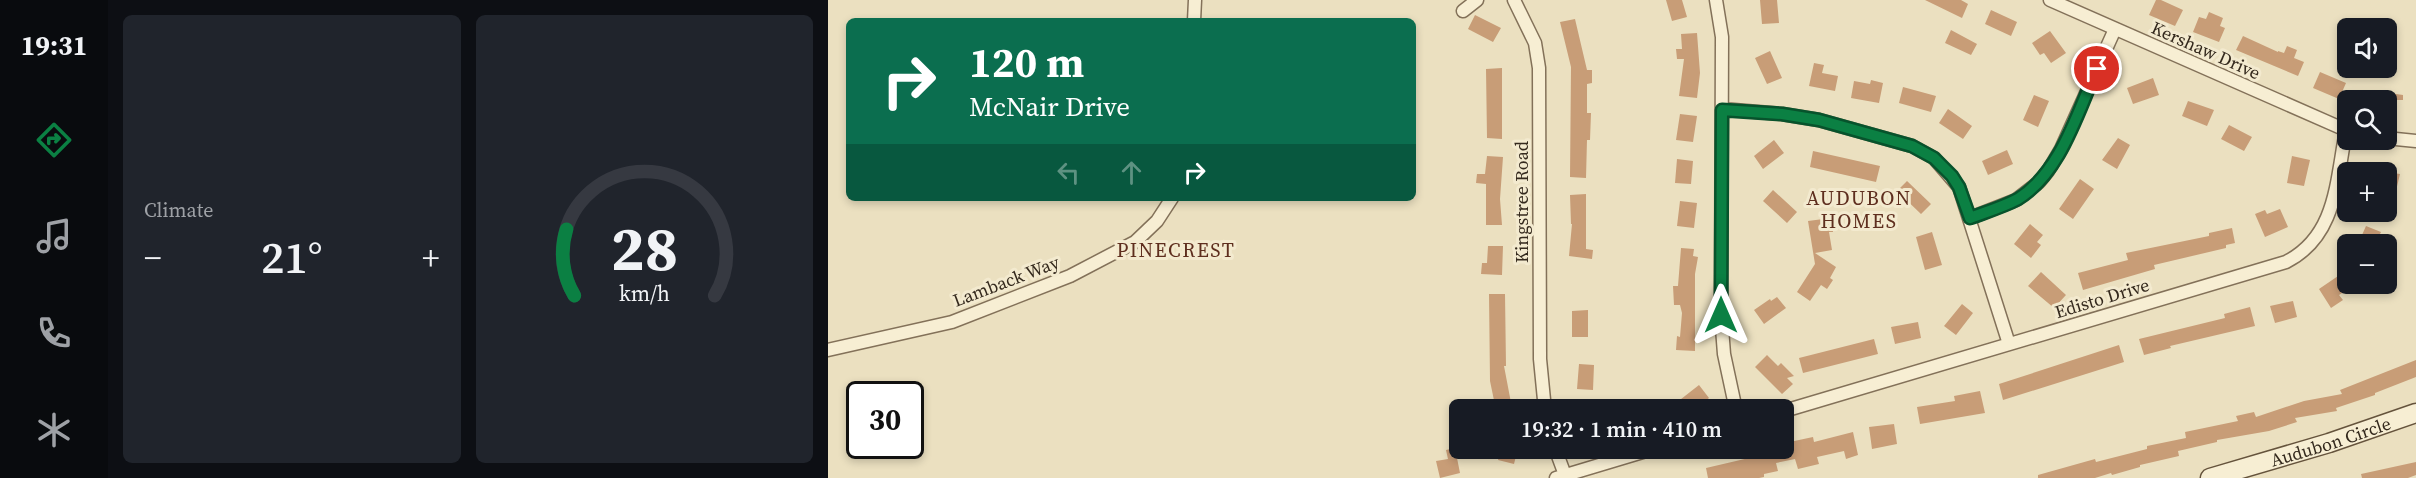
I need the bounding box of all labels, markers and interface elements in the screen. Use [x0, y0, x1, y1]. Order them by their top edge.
street label: Kershaw Drive [2148, 15, 2264, 85]
map controls [2337, 18, 2397, 294]
button: sound [2337, 18, 2397, 78]
text: 19:31 [21, 27, 87, 64]
text: 120 m [969, 33, 1084, 91]
icon: right [870, 42, 948, 120]
pin [2071, 43, 2122, 94]
icon: arrive [2080, 52, 2113, 85]
text: McNair Drive [969, 88, 1130, 125]
button: search [2337, 90, 2397, 150]
icon: directions [33, 119, 75, 161]
street label: Kingstree Road [1509, 141, 1534, 263]
icon: left [1052, 156, 1085, 189]
icon: ahead [1115, 156, 1148, 189]
icon: right [1178, 156, 1211, 189]
button: + [2337, 162, 2397, 222]
district label: AUDUBON HOMES [1806, 184, 1912, 235]
text: Climate [144, 196, 213, 224]
text: 28 [610, 205, 678, 291]
icon: music [33, 215, 75, 257]
text: 21° [261, 226, 323, 288]
button: − [2337, 234, 2397, 294]
text: − [144, 235, 162, 280]
text: + [422, 235, 440, 280]
district label: PINECREST [1117, 236, 1235, 264]
street label: Lamback Way [949, 249, 1063, 313]
street label: Edisto Drive [2052, 272, 2152, 324]
text: km/h [619, 279, 670, 308]
position arrow [1689, 283, 1753, 347]
icon: phone [33, 312, 75, 354]
speed limit sign: 30 [846, 381, 924, 459]
icon: climate [33, 409, 75, 451]
street label: Audubon Circle [2267, 410, 2394, 472]
text: 19:32 · 1 min · 410 m [1521, 414, 1722, 444]

